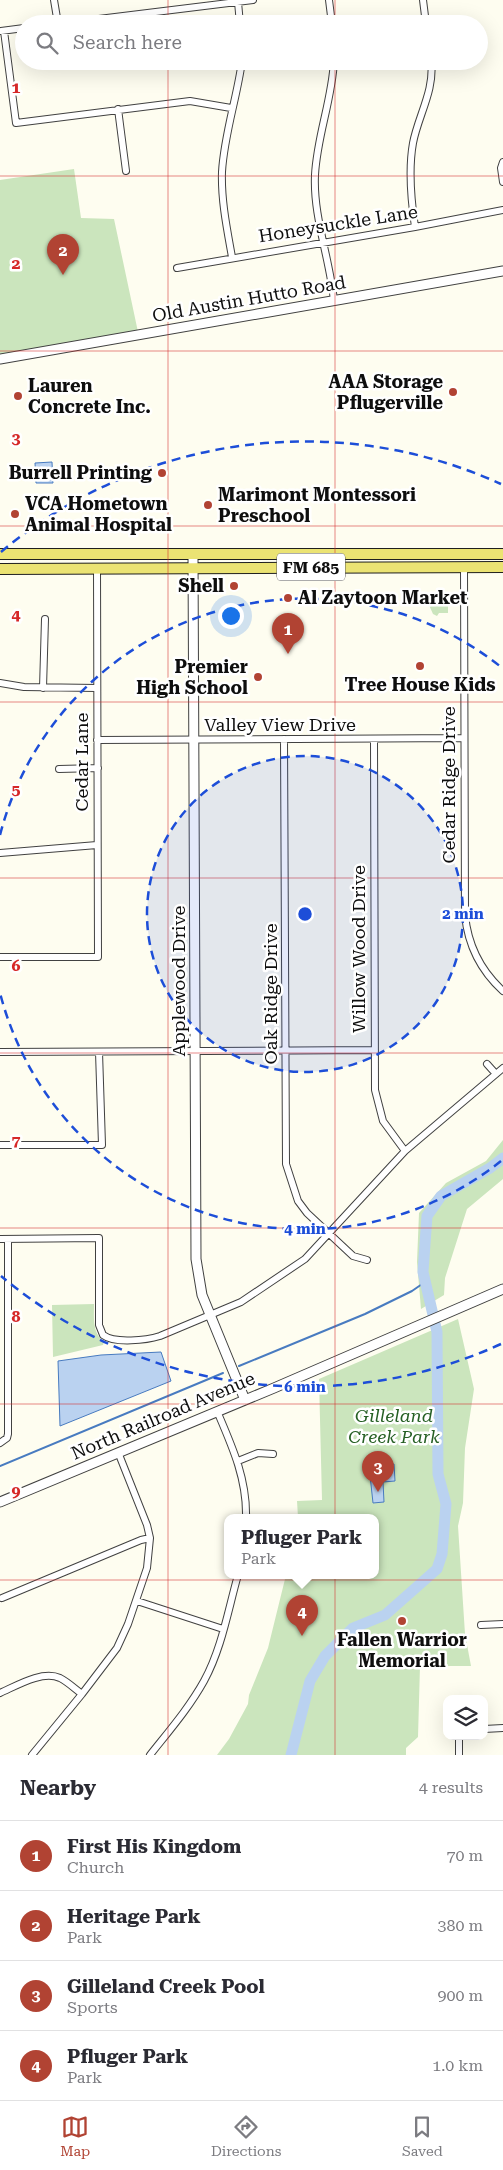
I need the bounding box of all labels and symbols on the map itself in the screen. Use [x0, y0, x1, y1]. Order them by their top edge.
text: 1 [12, 78, 21, 97]
street label: Honeysuckle Lane [257, 201, 419, 246]
pin: 2 [47, 234, 79, 275]
text: 2 [12, 254, 21, 273]
street label: Old Austin Hutto Road [151, 271, 348, 326]
place label: AAA Storage Pflugerville [329, 371, 443, 413]
place label: Lauren Concrete Inc. [28, 375, 151, 417]
marker: AAA Storage Pflugerville [447, 386, 459, 398]
marker: Lauren Concrete Inc. [12, 390, 24, 402]
text: 3 [12, 429, 21, 448]
place label: Burrell Printing [9, 462, 153, 483]
marker: Burrell Printing [156, 467, 168, 479]
place label: Marimont Montessori Preschool [218, 484, 416, 526]
place label: VCA Hometown Animal Hospital [25, 493, 172, 535]
marker: Marimont Montessori Preschool [202, 499, 214, 511]
marker: VCA Hometown Animal Hospital [9, 508, 21, 520]
road number: FM 685 [277, 554, 345, 580]
place label: Shell [178, 575, 224, 596]
marker: Shell [228, 580, 240, 592]
place label: Al Zaytoon Market [298, 587, 467, 608]
marker: Al Zaytoon Market [282, 592, 294, 604]
your location [218, 603, 244, 629]
text: 4 [12, 605, 21, 624]
pin: 1 [272, 613, 304, 654]
place label: Premier High School [136, 656, 248, 698]
marker: Tree House Kids [414, 660, 426, 672]
marker: Premier High School [252, 671, 264, 683]
place label: Tree House Kids [345, 674, 495, 695]
street label: Cedar Ridge Drive [438, 706, 459, 864]
street label: Cedar Lane [71, 712, 92, 811]
street label: Valley View Drive [204, 714, 356, 735]
text: 5 [12, 780, 21, 799]
street label: Willow Wood Drive [348, 865, 369, 1033]
street label: Applewood Drive [168, 905, 189, 1057]
centre of rings [296, 905, 314, 923]
text: 2 min [442, 905, 484, 923]
street label: Oak Ridge Drive [260, 923, 281, 1065]
text: 6 [12, 956, 21, 975]
text: 7 [12, 1131, 21, 1150]
text: 4 min [284, 1220, 326, 1238]
text: 8 [12, 1307, 21, 1326]
street label: North Railroad Avenue [68, 1367, 258, 1464]
text: 6 min [284, 1378, 326, 1396]
park label: Gilleland Creek Park [348, 1405, 440, 1447]
pin: 3 [362, 1451, 394, 1492]
text: 9 [12, 1482, 21, 1501]
pin: 4 [286, 1595, 318, 1636]
marker: Fallen Warrior Memorial [396, 1615, 408, 1627]
place label: Fallen Warrior Memorial [337, 1629, 467, 1671]

